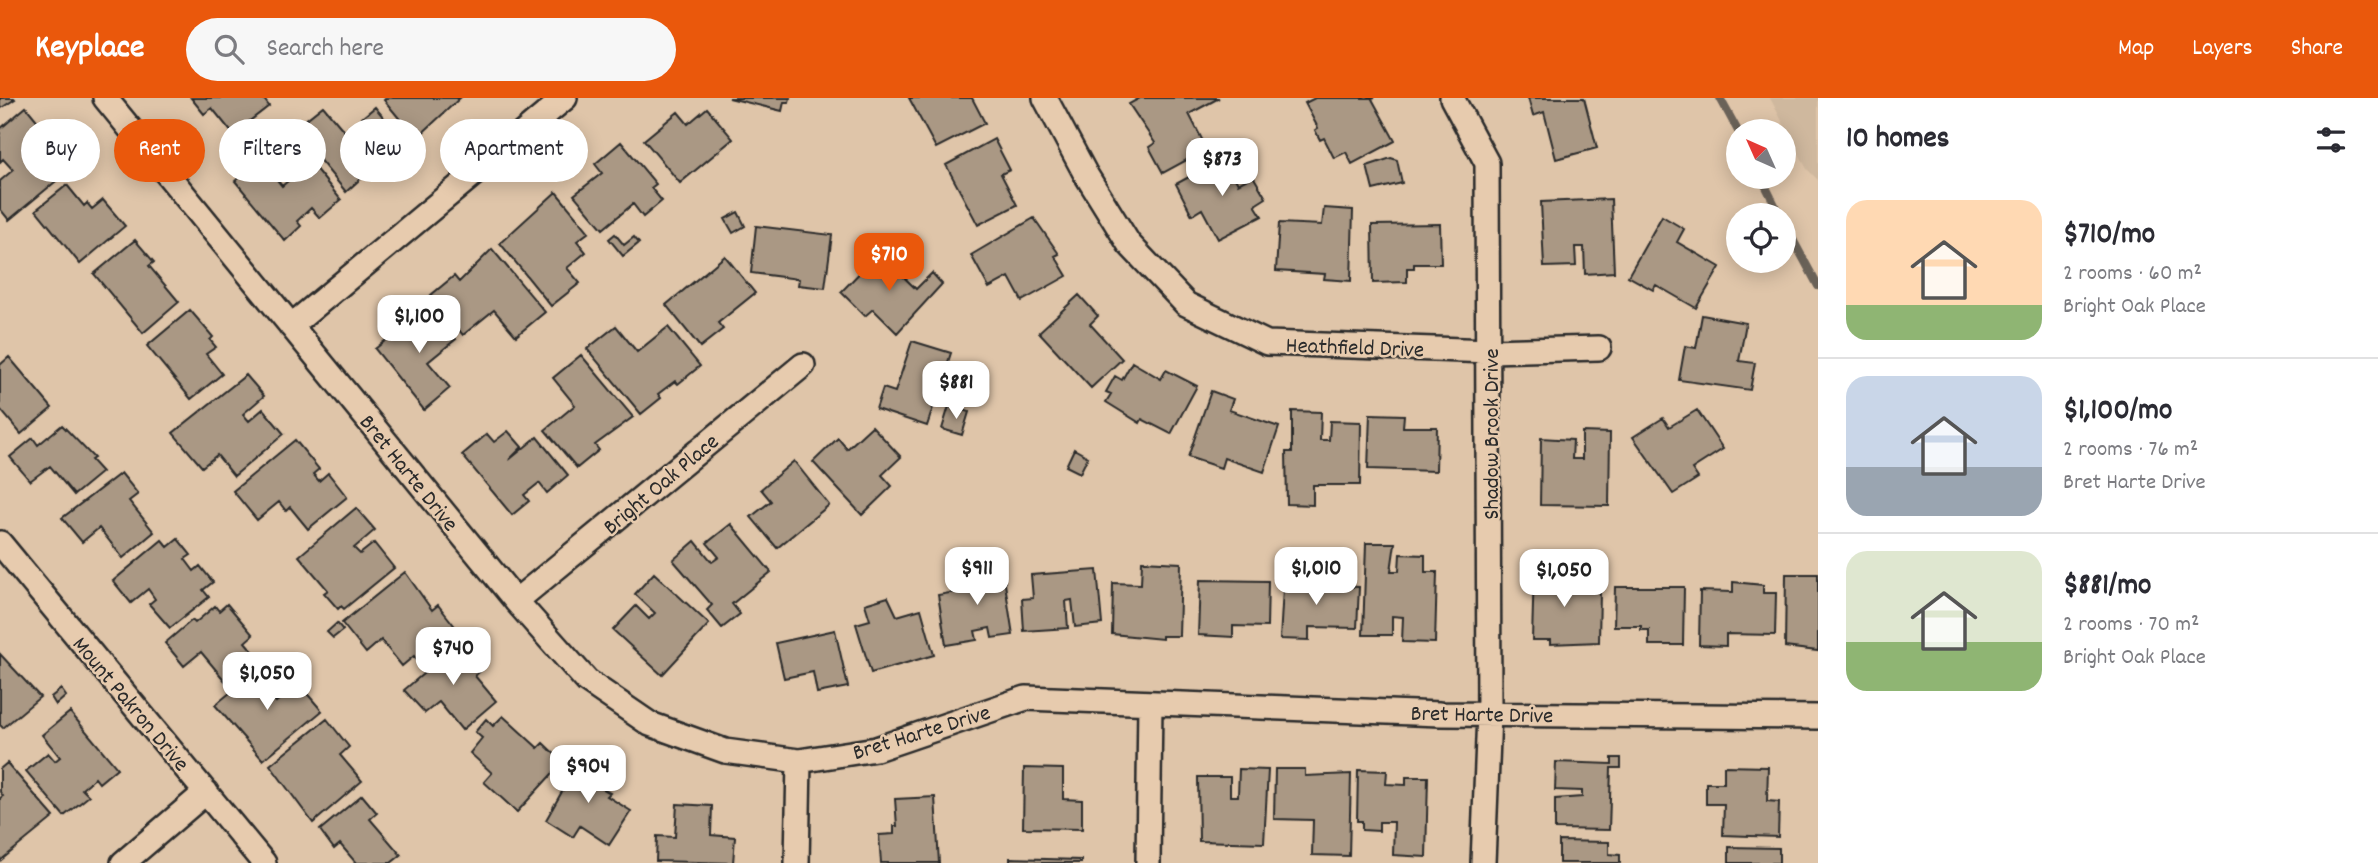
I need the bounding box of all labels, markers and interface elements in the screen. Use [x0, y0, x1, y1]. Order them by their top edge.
search box [186, 18, 676, 81]
text: Keyplace [35, 26, 144, 73]
icon: search [210, 30, 248, 68]
text: Search here [266, 31, 384, 68]
text: Map [2118, 32, 2154, 66]
text: Layers [2192, 32, 2253, 66]
text: Share [2291, 32, 2343, 66]
chip: Buy [21, 119, 100, 182]
chip: Rent [114, 119, 205, 182]
chip: Filters [219, 119, 326, 182]
chip: New [340, 119, 426, 182]
chip: Apartment [440, 119, 588, 182]
north arrow [1726, 119, 1796, 189]
map controls [1726, 119, 1796, 273]
text: 10 homes [1846, 119, 1949, 162]
icon: filters [2312, 121, 2350, 159]
pin: $873 [1181, 139, 1263, 198]
text: $873 [1202, 144, 1242, 177]
button: locate [1726, 203, 1796, 273]
text: $710/mo [2063, 215, 2155, 258]
icon: home [1902, 228, 1986, 312]
pin: $710 [848, 234, 930, 293]
text: $710 [870, 239, 908, 272]
text: 2 rooms · 60 m² [2063, 258, 2202, 291]
text: Bright Oak Place [2063, 291, 2206, 324]
pin: $1,100 [362, 296, 476, 355]
text: $1,100 [393, 301, 445, 334]
street label: Heathfield Drive [1285, 331, 1425, 368]
street label: Shadow Brook Drive [1477, 348, 1510, 520]
pin: $881 [915, 362, 997, 421]
text: $881 [938, 367, 974, 400]
text: $1,100/mo [2063, 391, 2172, 434]
icon: home [1902, 404, 1986, 488]
street label: Bret Harte Drive [350, 408, 465, 540]
street label: Bright Oak Place [597, 427, 728, 544]
text: 2 rooms · 76 m² [2063, 434, 2198, 467]
text: Bret Harte Drive [2063, 467, 2206, 500]
pin: $911 [936, 547, 1018, 607]
pin: $1,010 [1259, 547, 1373, 607]
pin: $1,050 [1507, 550, 1621, 609]
text: $911 [961, 553, 993, 586]
text: $1,010 [1290, 553, 1342, 586]
text: $1,050 [1536, 555, 1592, 588]
text: $881/mo [2063, 566, 2151, 609]
icon: home [1902, 579, 1986, 663]
text: 2 rooms · 70 m² [2063, 609, 2199, 642]
pin: $740 [412, 628, 494, 687]
street label: Mount Pakron Drive [63, 630, 196, 780]
text: $740 [432, 633, 474, 666]
text: Bright Oak Place [2063, 642, 2206, 675]
pin: $1,050 [210, 652, 324, 712]
text: $1,050 [239, 658, 295, 691]
street label: Bret Harte Drive [849, 698, 995, 771]
street label: Bret Harte Drive [1410, 699, 1554, 734]
pin: $904 [547, 746, 629, 805]
text: $904 [566, 751, 610, 784]

